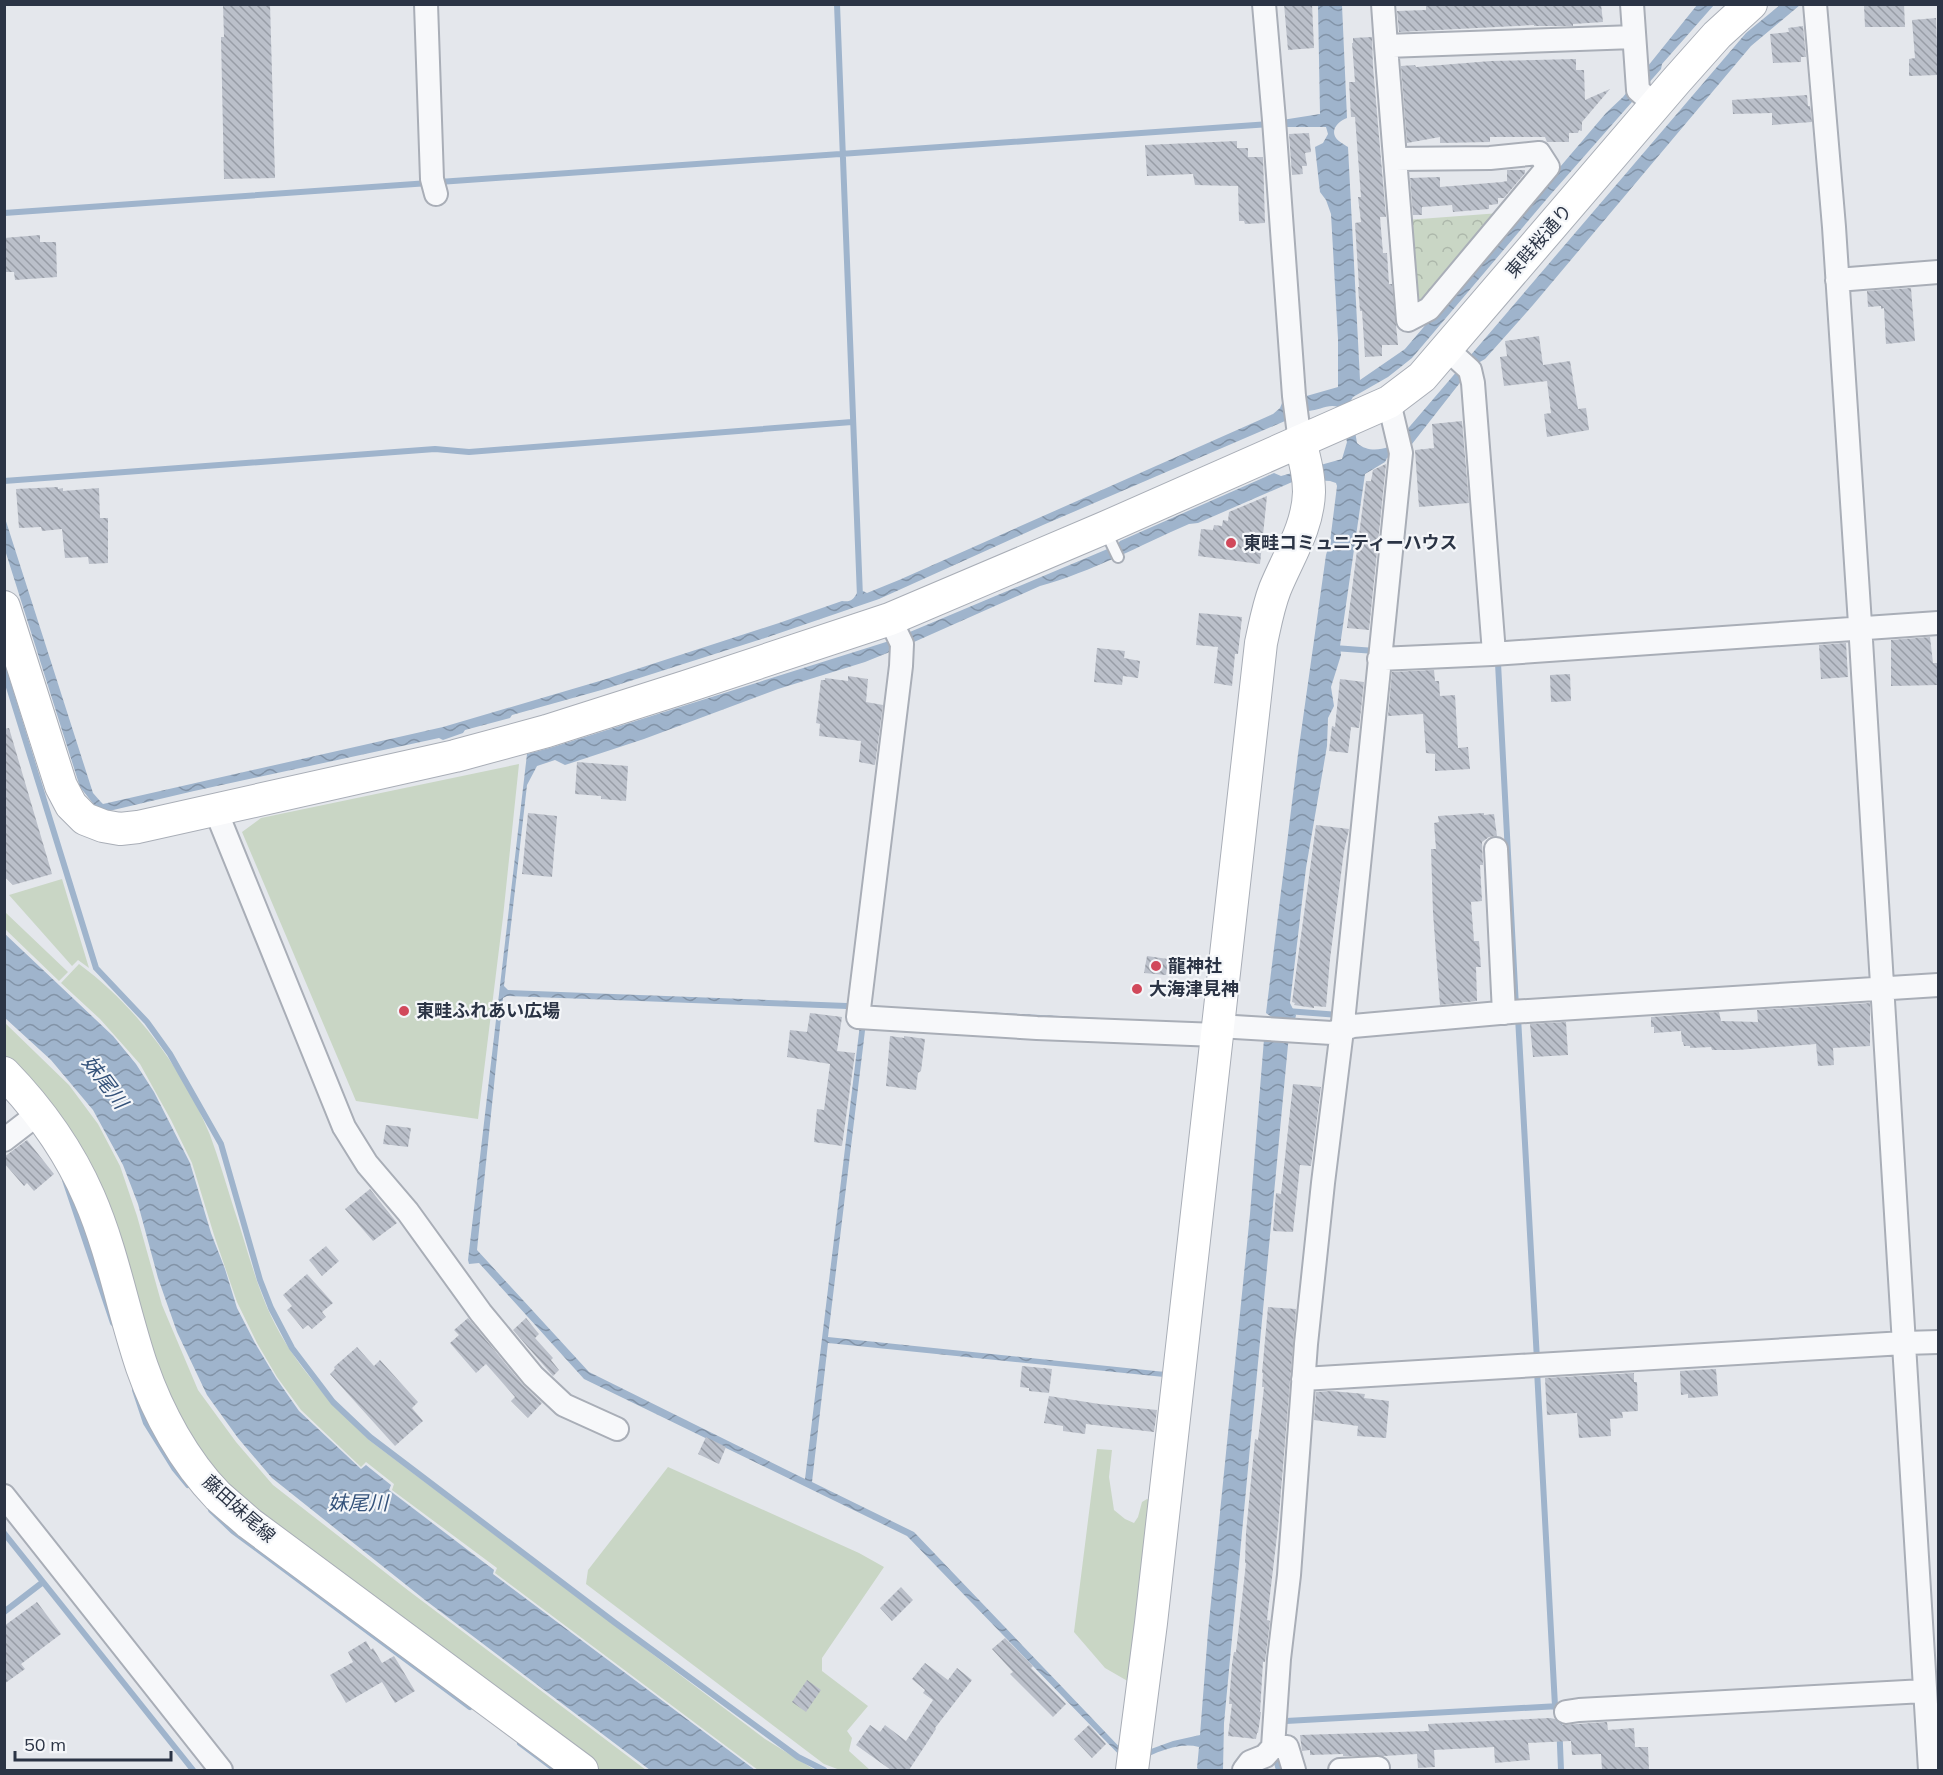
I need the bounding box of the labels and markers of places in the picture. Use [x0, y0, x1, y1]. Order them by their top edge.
place label: 東畦コミュニティーハウス [1243, 531, 1458, 554]
marker: 東畦コミュニティーハウス [1224, 536, 1238, 550]
place label: 龍神社 [1168, 954, 1222, 977]
marker: 龍神社 [1149, 959, 1163, 973]
place label: 大海津見神 [1149, 977, 1239, 1000]
marker: 大海津見神 [1130, 982, 1144, 996]
place label: 東畦ふれあい広場 [416, 999, 560, 1022]
marker: 東畦ふれあい広場 [397, 1004, 411, 1018]

